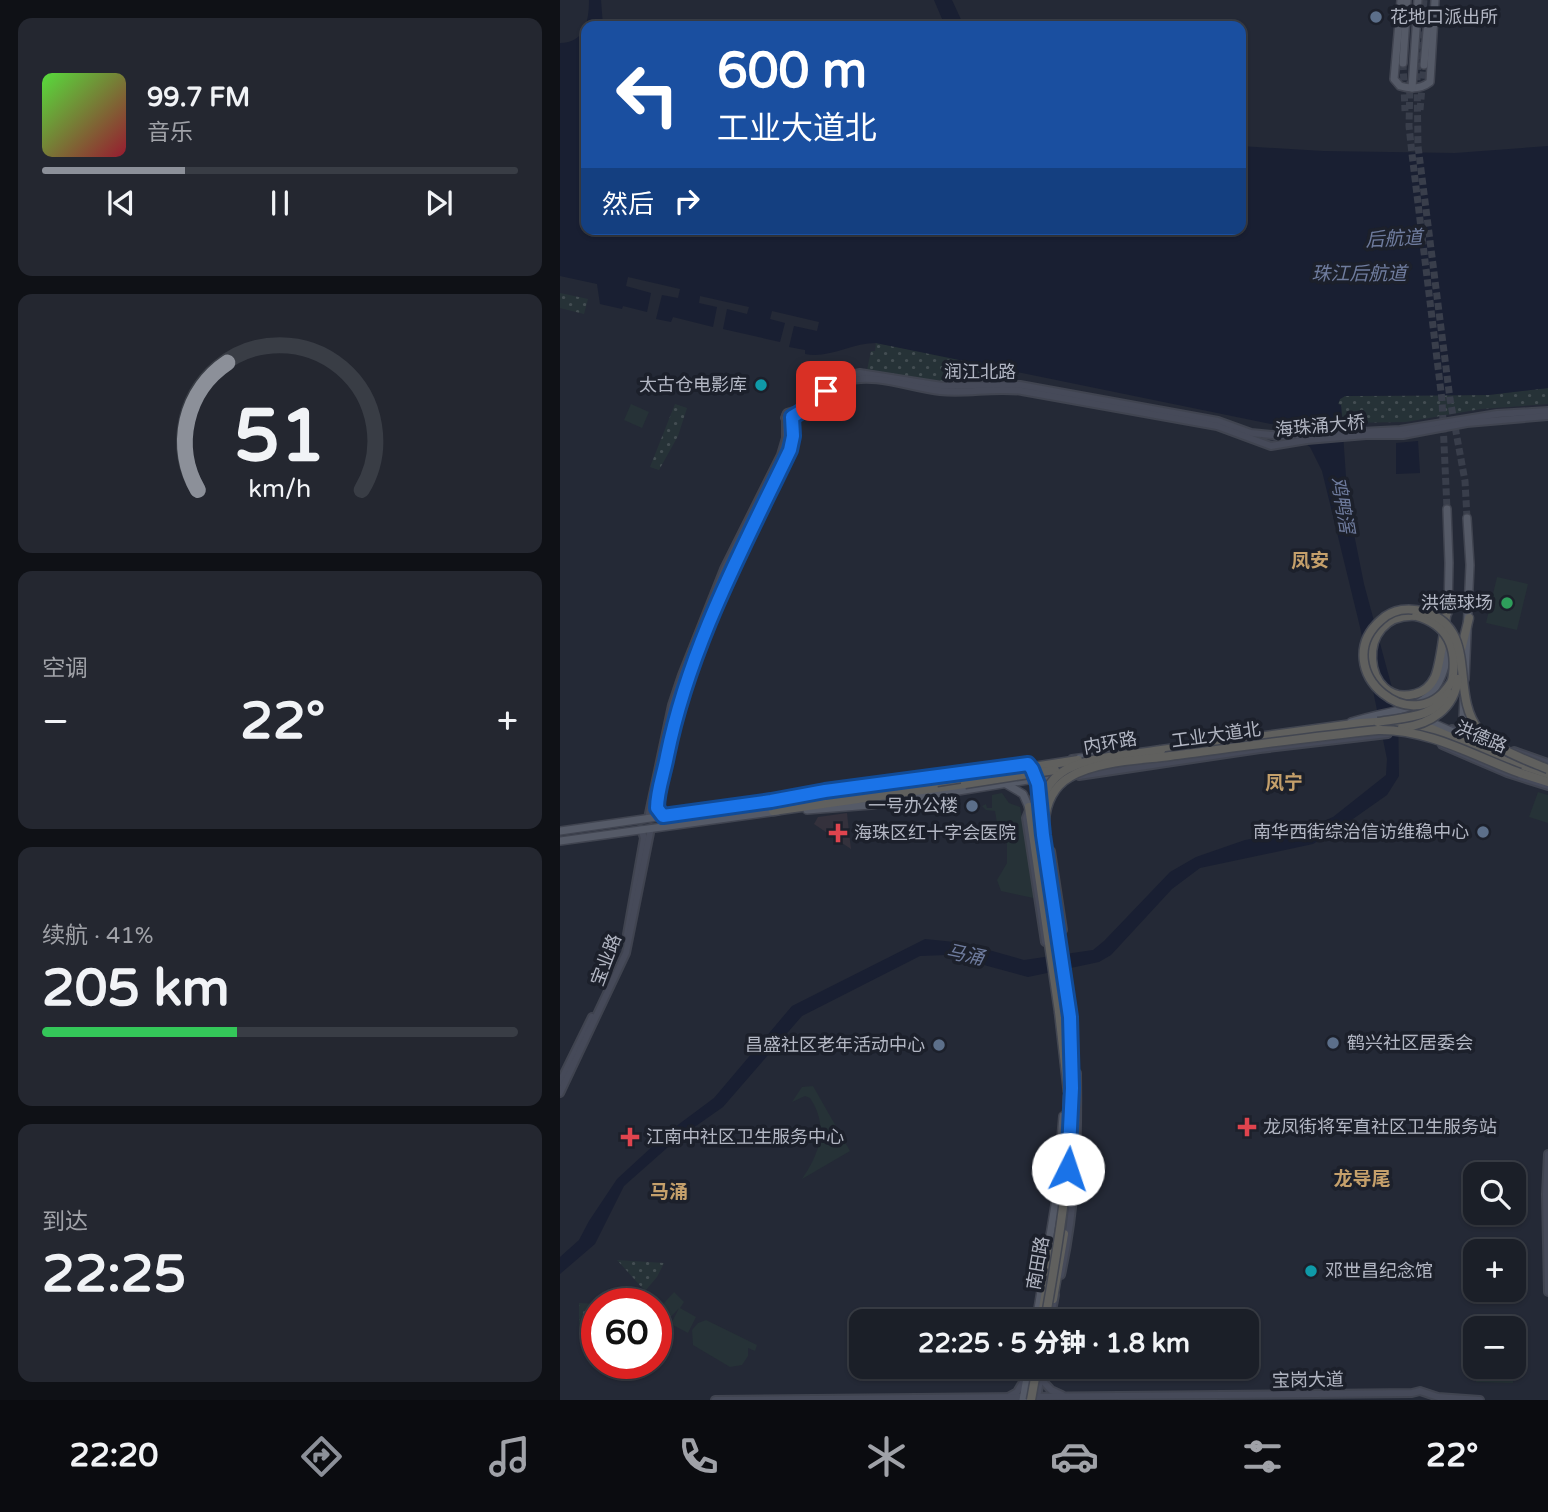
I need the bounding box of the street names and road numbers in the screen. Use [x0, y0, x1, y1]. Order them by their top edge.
street label: 润江北路 [944, 361, 1016, 383]
street label: 海珠涌大桥 [1274, 411, 1366, 441]
street label: 洪德路 [1452, 716, 1510, 758]
street label: 工业大道北 [1170, 718, 1262, 752]
street label: 内环路 [1082, 727, 1138, 759]
street label: 宝业路 [586, 931, 626, 989]
street label: 南田路 [1022, 1235, 1054, 1291]
street label: 宝岗大道 [1272, 1368, 1344, 1392]

